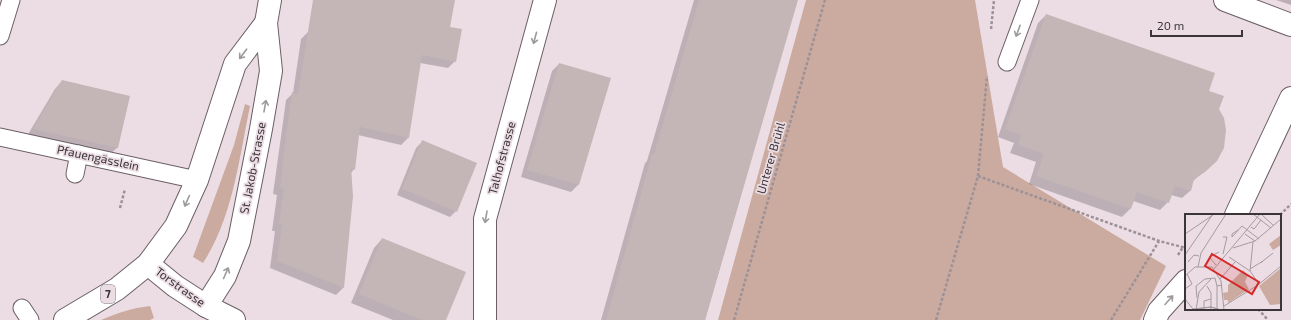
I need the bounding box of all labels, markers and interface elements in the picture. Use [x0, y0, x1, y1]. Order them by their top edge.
scale bar [1151, 12, 1242, 38]
text: 20 m [1157, 18, 1184, 32]
one-way arrow [1014, 24, 1022, 36]
one-way arrow [531, 31, 538, 44]
one-way arrow [238, 48, 247, 59]
one-way arrow [261, 100, 269, 113]
street label: Talhofstrasse [485, 120, 518, 196]
street label: Unterer Brühl [753, 120, 787, 195]
street label: St. Jakob-Strasse [236, 121, 268, 215]
street label: Pfauengässlein [56, 141, 141, 173]
one-way arrow [183, 195, 190, 207]
one-way arrow [482, 210, 490, 223]
inset map [1185, 214, 1281, 310]
street label: Torstrasse [153, 263, 208, 309]
one-way arrow [223, 267, 230, 279]
road number: 7 [101, 285, 115, 303]
one-way arrow [1165, 295, 1174, 305]

